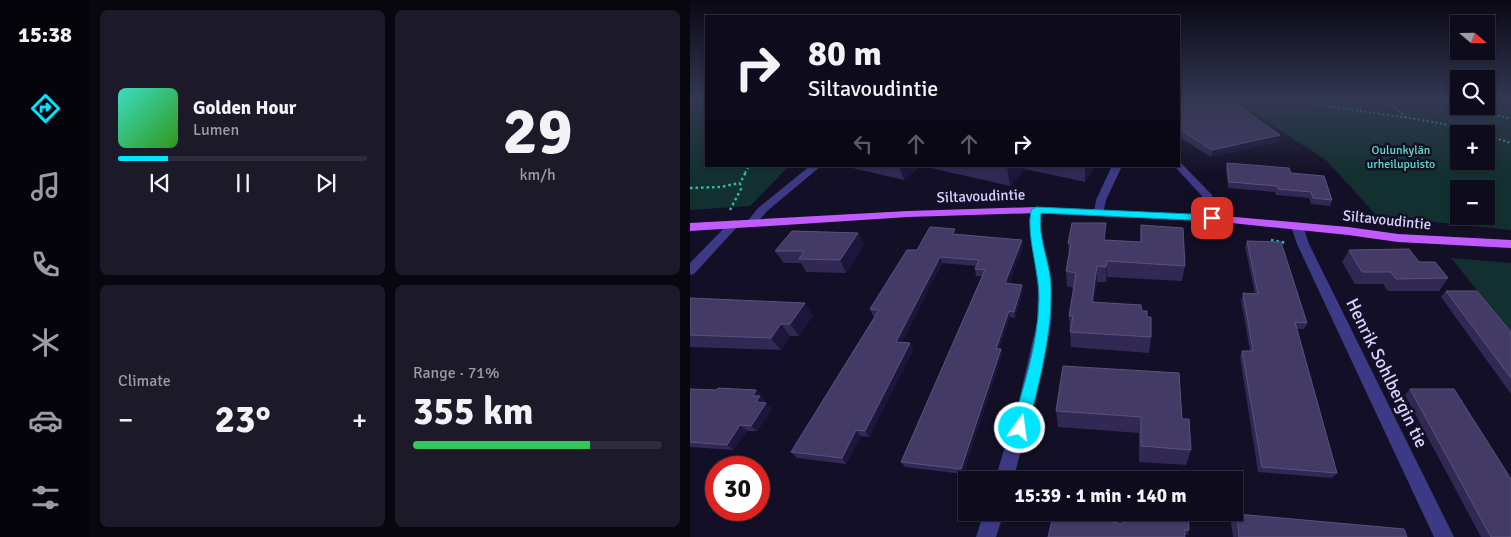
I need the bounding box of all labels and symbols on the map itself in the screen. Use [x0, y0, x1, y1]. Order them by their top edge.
north arrow [1450, 15, 1495, 60]
park label: Oulunkylän urheilupuisto [1367, 143, 1435, 172]
street label: Siltavoudintie [936, 185, 1026, 207]
pin [1191, 197, 1233, 239]
street label: Siltavoudintie [1342, 206, 1432, 234]
street label: Henrik Sohlbergin tie [1341, 295, 1433, 451]
position arrow [993, 401, 1045, 453]
speed limit sign: 30 [705, 456, 770, 521]

